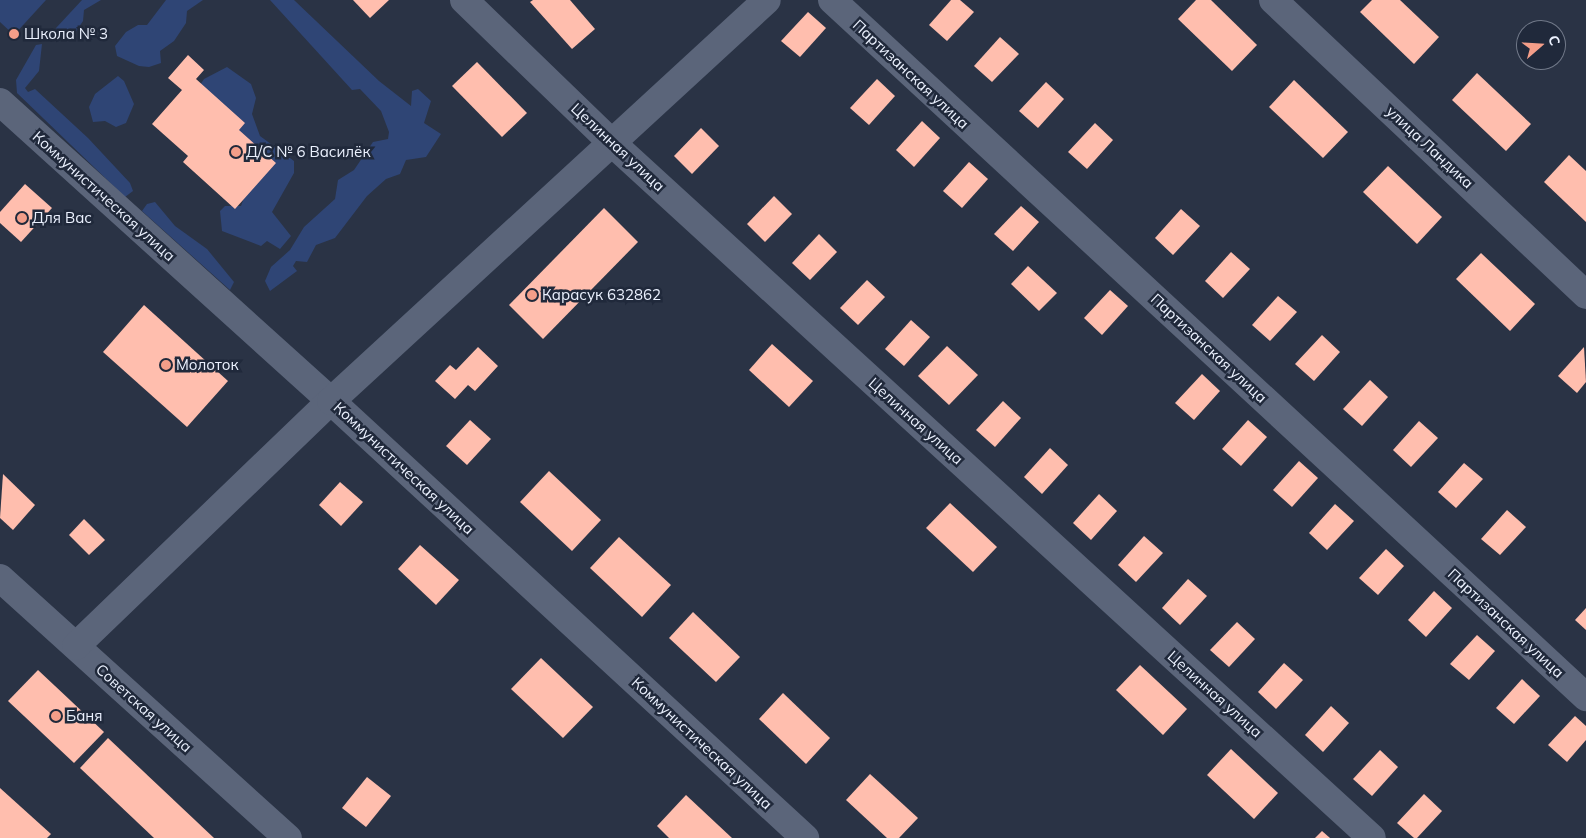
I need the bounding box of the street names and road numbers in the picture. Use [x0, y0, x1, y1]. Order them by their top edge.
street label: Партизанская улица [849, 16, 973, 132]
street label: Целинная улица [568, 99, 668, 195]
street label: улица Ландика [1383, 102, 1477, 192]
street label: Коммунистическая улица [29, 127, 179, 265]
street label: Партизанская улица [1147, 290, 1271, 406]
street label: Целинная улица [865, 374, 967, 468]
street label: Коммунистическая улица [330, 398, 478, 538]
street label: Партизанская улица [1444, 565, 1568, 681]
street label: Целинная улица [1164, 647, 1266, 741]
street label: Советская улица [92, 660, 196, 756]
street label: Коммунистическая улица [628, 673, 776, 813]

